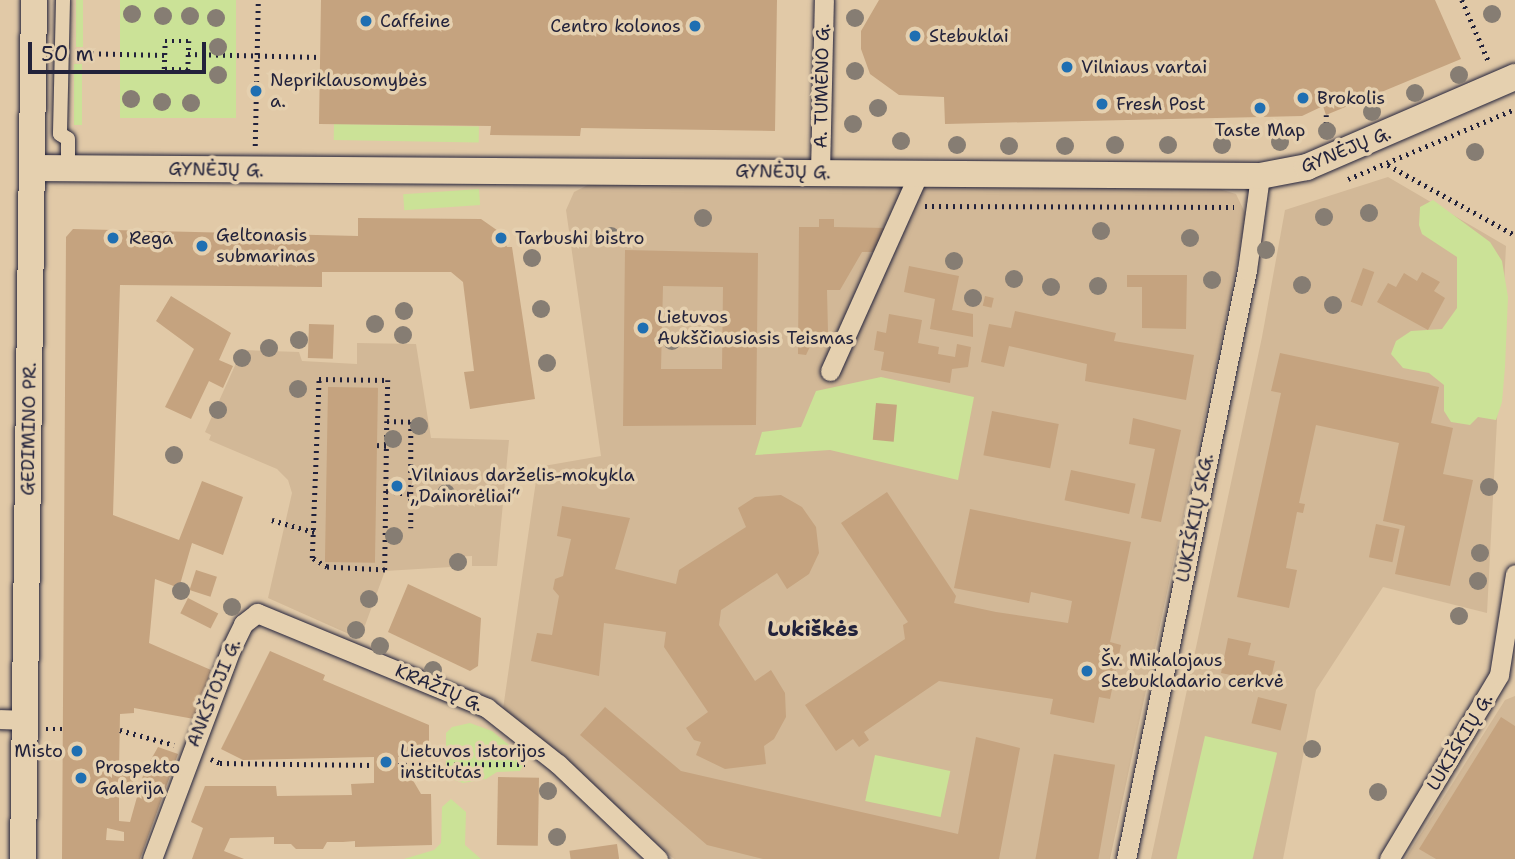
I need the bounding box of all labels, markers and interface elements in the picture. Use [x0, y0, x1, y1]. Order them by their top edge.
place label: Caffeine [380, 10, 450, 32]
marker: Caffeine [358, 13, 374, 29]
place label: Centro kolonos [550, 15, 681, 37]
marker: Centro kolonos [687, 18, 703, 34]
street label: A. TUMĖNO G. [810, 23, 834, 149]
place label: Stebuklai [929, 25, 1009, 47]
scale bar [32, 28, 210, 72]
marker: Stebuklai [907, 28, 923, 44]
text: 50 m [41, 40, 94, 68]
place label: Vilniaus vartai [1081, 56, 1207, 78]
marker: Vilniaus vartai [1059, 59, 1075, 75]
place label: Nepriklausomybės a. [270, 70, 427, 112]
marker: Nepriklausomybės a. [248, 83, 264, 99]
place label: Brokolis [1317, 87, 1385, 109]
marker: Brokolis [1295, 90, 1311, 106]
place label: Fresh Post [1116, 93, 1206, 115]
marker: Fresh Post [1094, 96, 1110, 112]
marker: Taste Map [1252, 100, 1268, 116]
place label: Taste Map [1215, 119, 1305, 141]
street label: GYNĖJŲ G. [1298, 122, 1394, 178]
street label: GYNĖJŲ G. [168, 158, 264, 182]
street label: GYNĖJŲ G. [735, 160, 831, 184]
place label: Geltonasis submarinas [216, 225, 316, 268]
place label: Rega [129, 227, 173, 249]
place label: Tarbushi bistro [515, 227, 644, 249]
marker: Rega [103, 228, 123, 248]
marker: Tarbushi bistro [493, 230, 509, 246]
marker: Geltonasis submarinas [194, 238, 210, 254]
place label: Lietuvos Aukščiausiasis Teismas [657, 307, 854, 350]
marker: Lietuvos Aukščiausiasis Teismas [635, 320, 651, 336]
street label: GEDIMINO PR. [17, 362, 41, 496]
street label: LUKIŠKIŲ SKG. [1172, 452, 1218, 584]
place label: Vilniaus darželis-mokykla „Dainorėliai“ [411, 465, 635, 508]
marker: Vilniaus darželis-mokykla „Dainorėliai“ [389, 478, 405, 494]
district label: Lukiškės [767, 616, 859, 642]
street label: ANKŠTOJI G. [182, 636, 246, 750]
place label: Šv. Mikalojaus Stebukladario cerkvė [1101, 650, 1284, 692]
street label: KRAŽIŲ G. [392, 660, 486, 716]
marker: Šv. Mikalojaus Stebukladario cerkvė [1079, 663, 1095, 679]
street label: LUKIŠKIŲ G. [1422, 689, 1498, 795]
place label: Misto [14, 740, 63, 762]
place label: Lietuvos istorijos institutas [400, 741, 546, 784]
marker: Misto [69, 743, 85, 759]
marker: Lietuvos istorijos institutas [378, 754, 394, 770]
place label: Prospekto Galerija [95, 757, 180, 800]
marker: Prospekto Galerija [73, 770, 89, 786]

